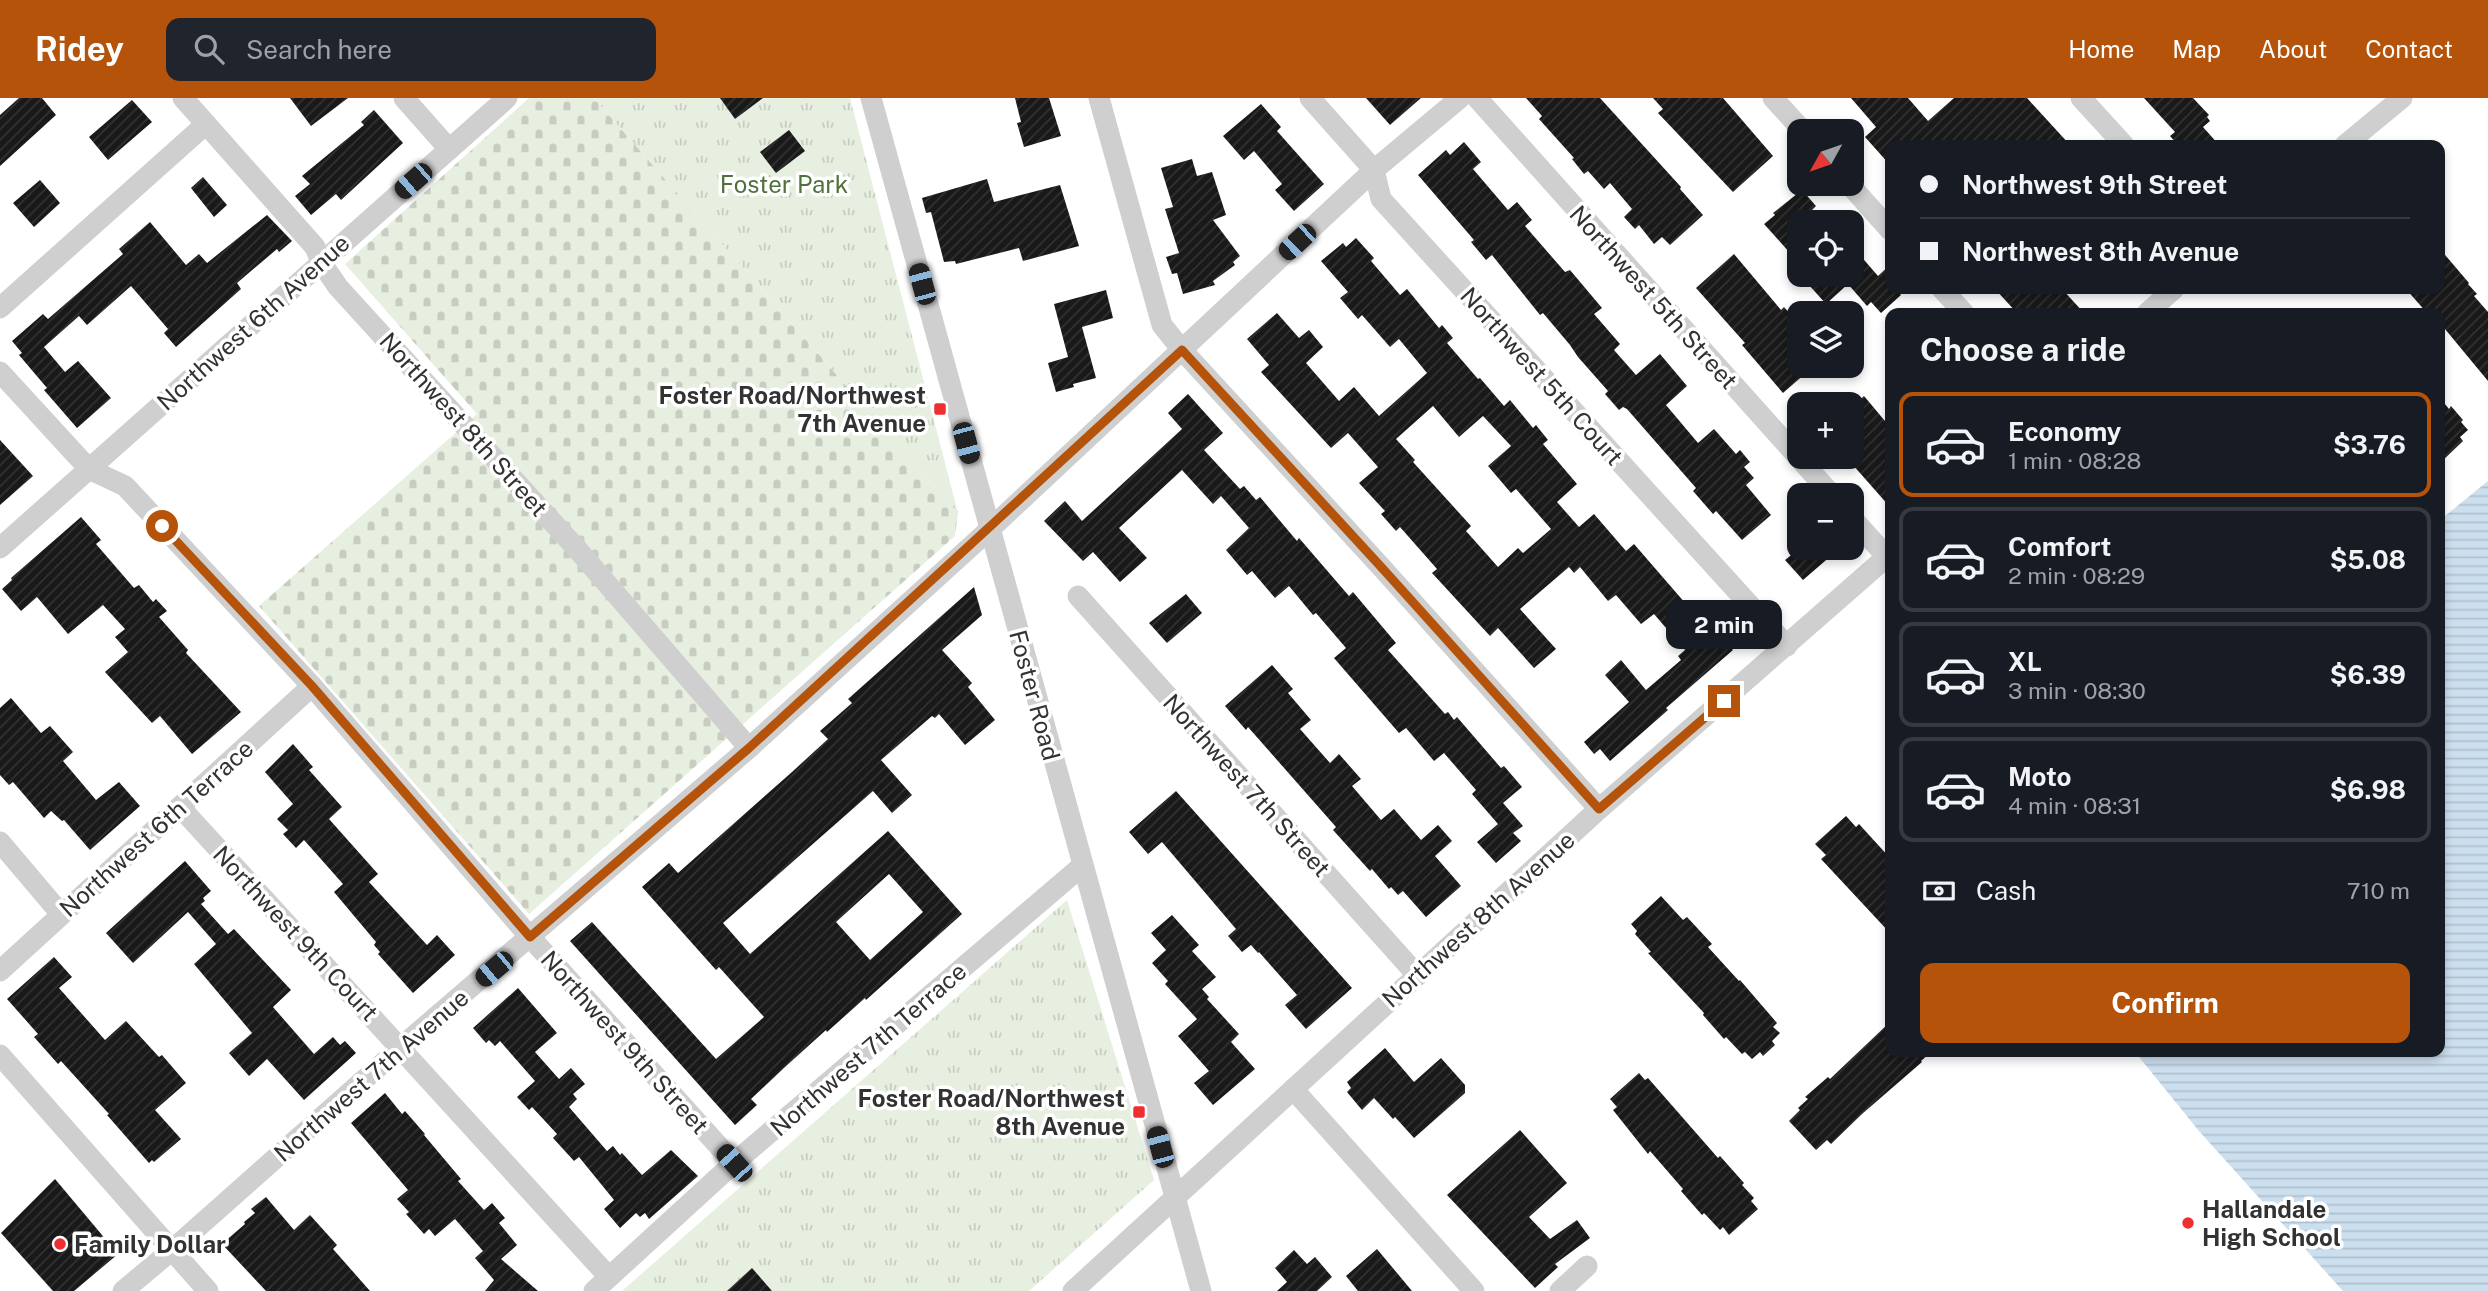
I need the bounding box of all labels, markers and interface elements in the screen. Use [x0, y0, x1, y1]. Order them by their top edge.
search box [166, 18, 656, 81]
text: Ridey [35, 30, 124, 68]
icon: search [190, 30, 228, 68]
text: Search here [246, 34, 392, 65]
text: Home [2068, 35, 2134, 63]
text: Map [2172, 35, 2221, 63]
text: About [2259, 35, 2327, 63]
text: Contact [2365, 35, 2453, 63]
north arrow [1787, 119, 1864, 196]
map controls [1787, 119, 1864, 560]
car [391, 159, 436, 203]
text: Northwest 9th Street [1962, 169, 2227, 200]
park label: Foster Park [720, 170, 848, 198]
street label: Northwest 5th Street [1564, 200, 1744, 394]
button: locate [1787, 210, 1864, 287]
car [1275, 220, 1320, 264]
street label: Northwest 6th Avenue [151, 228, 355, 416]
text: Northwest 8th Avenue [1962, 236, 2239, 267]
car [907, 261, 938, 307]
street label: Northwest 5th Court [1455, 281, 1629, 471]
button: layers [1787, 301, 1864, 378]
street label: Northwest 8th Street [374, 327, 554, 521]
text: Choose a ride [1920, 331, 2126, 368]
place label: Foster Road/Northwest 7th Avenue [659, 381, 926, 437]
button: + [1787, 392, 1864, 469]
marker: Foster Road/Northwest 7th Avenue [932, 401, 948, 417]
icon: car [1924, 413, 1987, 476]
text: Economy [2008, 416, 2121, 447]
car [951, 420, 982, 466]
text: $3.76 [2333, 429, 2406, 460]
text: 1 min · 08:28 [2008, 447, 2141, 474]
button: − [1787, 483, 1864, 560]
route start [146, 510, 178, 542]
icon: car [1924, 528, 1987, 591]
text: Comfort [2008, 531, 2111, 562]
text: $5.08 [2330, 544, 2406, 575]
text: 2 min · 08:29 [2008, 562, 2145, 589]
callout: 2 min [1666, 600, 1782, 648]
text: 2 min [1694, 611, 1754, 638]
street label: Foster Road [1004, 627, 1066, 763]
icon: car [1924, 643, 1987, 706]
text: XL [2008, 646, 2042, 677]
text: $6.39 [2330, 659, 2406, 690]
text: 3 min · 08:30 [2008, 677, 2146, 704]
route end [1708, 685, 1740, 717]
street label: Northwest 7th Street [1158, 688, 1336, 882]
street label: Northwest 6th Terrace [54, 734, 258, 922]
icon: car [1924, 758, 1987, 821]
text: Moto [2008, 761, 2071, 792]
text: $6.98 [2330, 774, 2406, 805]
text: 4 min · 08:31 [2008, 792, 2141, 819]
street label: Northwest 8th Avenue [1376, 825, 1580, 1013]
street label: Northwest 9th Court [208, 840, 384, 1026]
icon: cash [1920, 872, 1958, 910]
text: Cash [1976, 875, 2036, 906]
text: 710 m [2347, 877, 2410, 904]
street label: Northwest 9th Street [535, 945, 715, 1139]
car [472, 947, 517, 991]
street label: Northwest 7th Terrace [764, 956, 972, 1142]
button: Confirm [1920, 963, 2410, 1043]
street label: Northwest 7th Avenue [268, 983, 474, 1167]
place label: Foster Road/Northwest 8th Avenue [858, 1084, 1125, 1140]
marker: Foster Road/Northwest 8th Avenue [1131, 1104, 1147, 1120]
car [1145, 1124, 1176, 1170]
car [713, 1140, 756, 1186]
place label: Hallandale High School [2202, 1195, 2341, 1251]
marker: Hallandale High School [2180, 1215, 2196, 1231]
place label: Family Dollar [74, 1230, 226, 1258]
marker: Family Dollar [52, 1236, 68, 1252]

